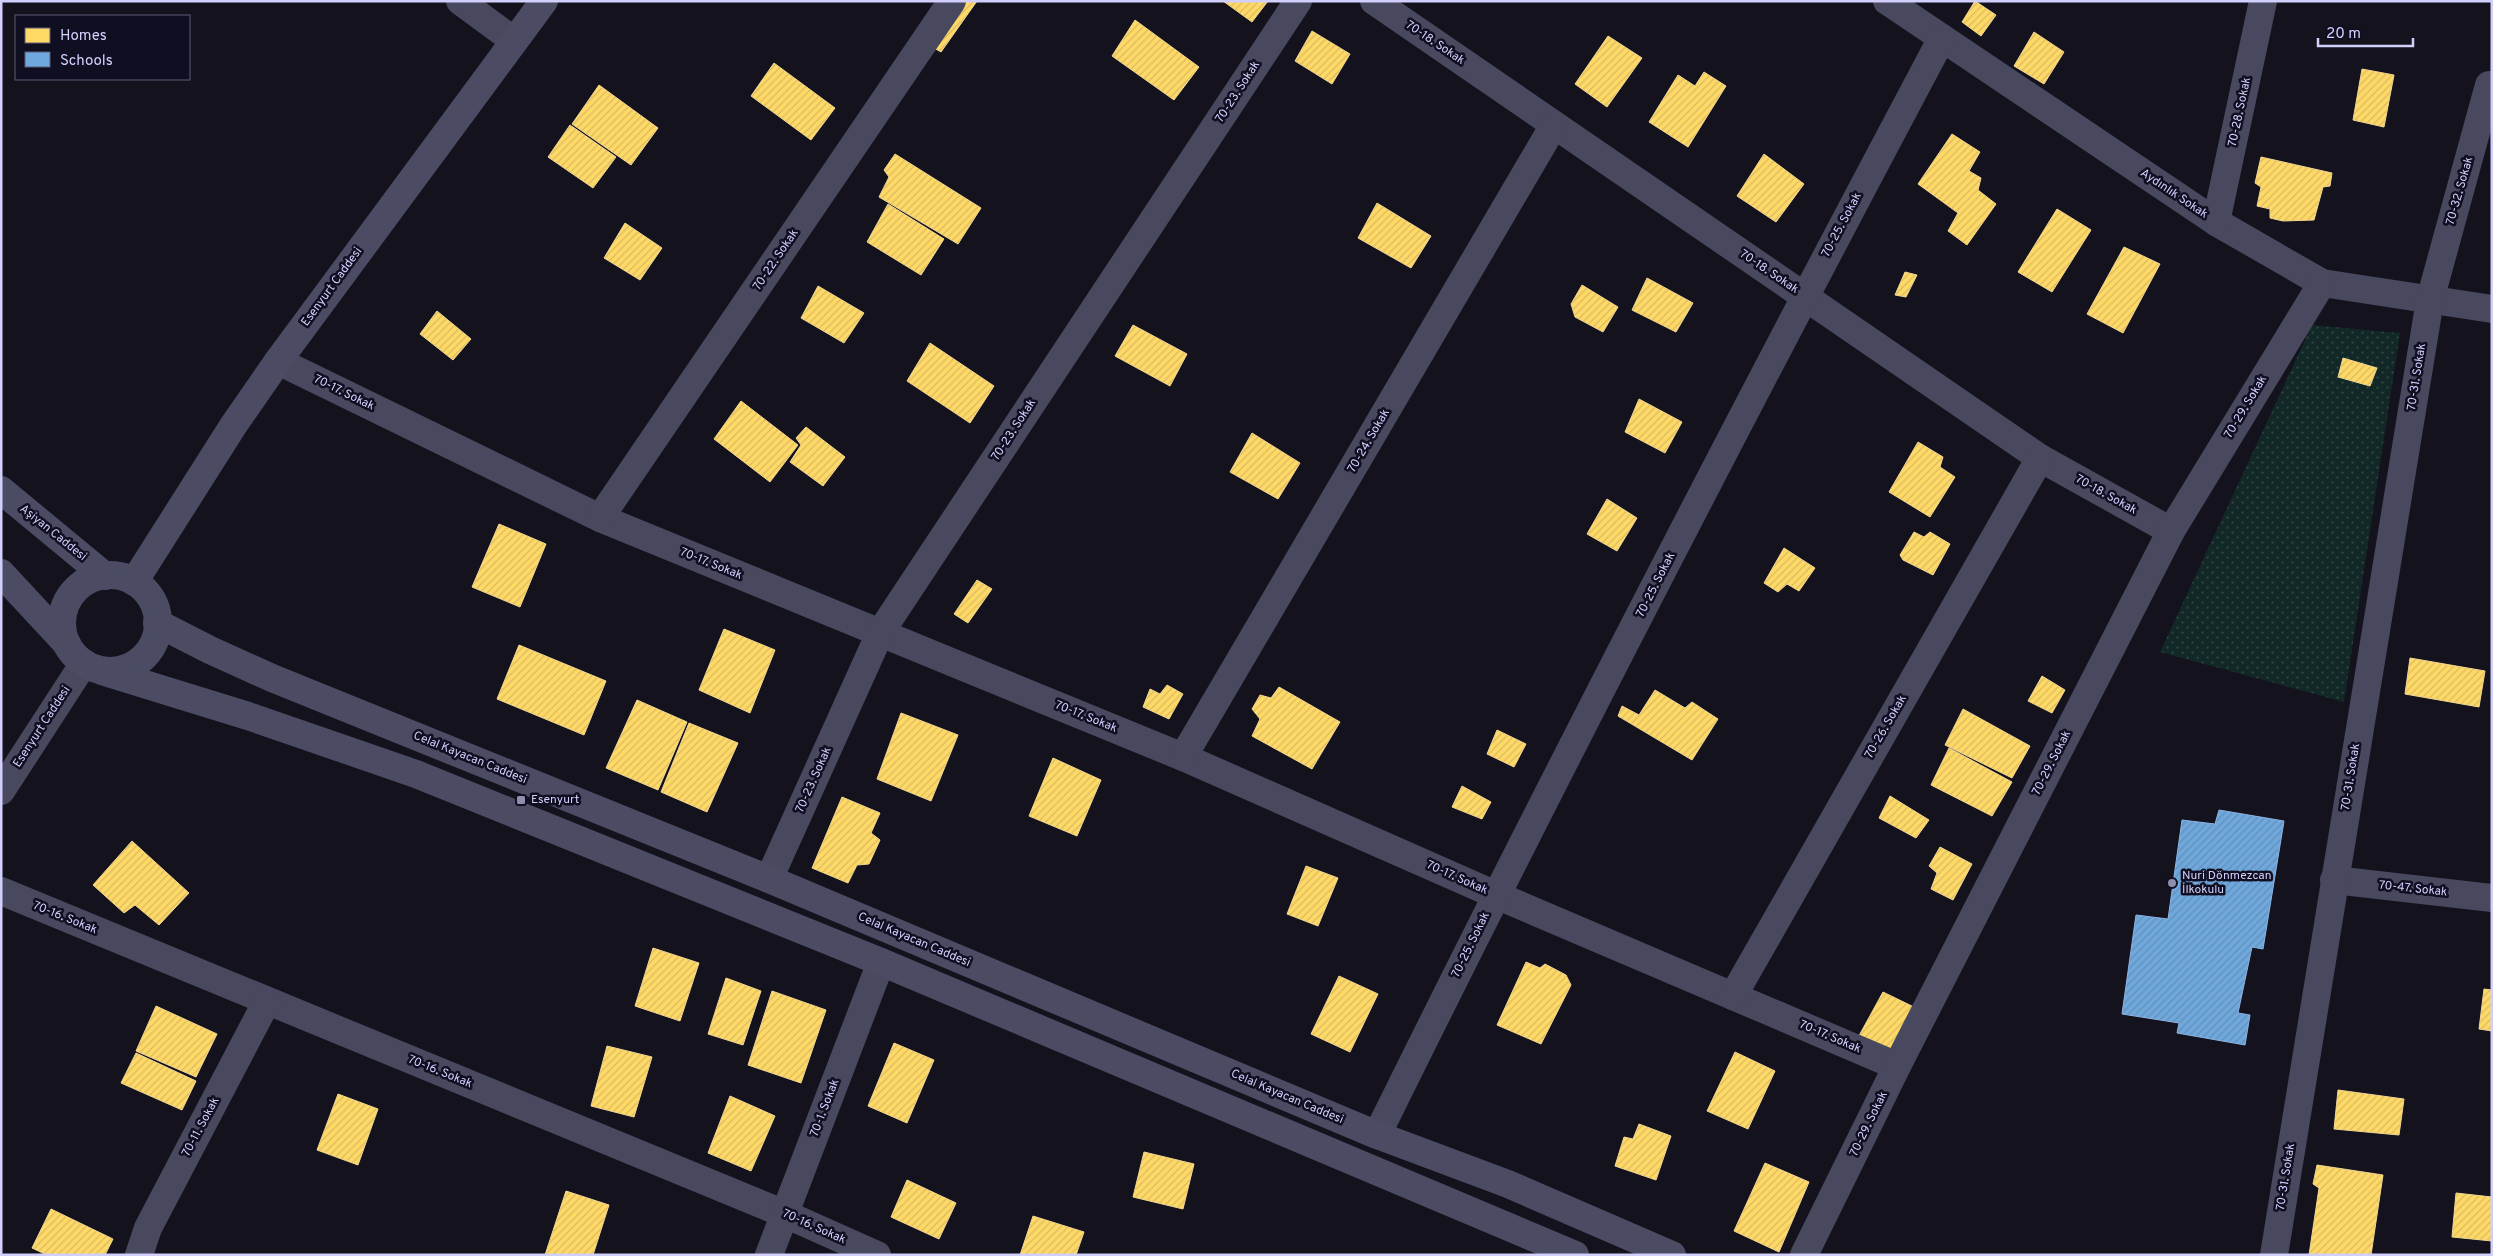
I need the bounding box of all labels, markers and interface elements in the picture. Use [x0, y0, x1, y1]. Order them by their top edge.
legend [15, 15, 190, 80]
scale bar [2318, 15, 2413, 47]
street label: 70-18. Sokak [1402, 17, 1468, 69]
text: 20 m [2326, 25, 2361, 44]
text: Homes [60, 27, 107, 46]
text: Schools [60, 52, 113, 71]
street label: 70-23. Sokak [1212, 58, 1264, 126]
street label: 70-28. Sokak [2225, 76, 2255, 148]
street label: 70-32. Sokak [2443, 155, 2477, 227]
street label: Aydınlık Sokak [2137, 165, 2211, 223]
street label: 70-25. Sokak [1818, 190, 1866, 260]
street label: 70-22. Sokak [750, 226, 802, 294]
street label: Esenyurt Caddesi [298, 244, 366, 330]
street label: 70-18. Sokak [1736, 246, 1802, 298]
street label: 70-31. Sokak [2404, 342, 2430, 412]
street label: 70-17. Sokak [311, 371, 377, 415]
street label: 70-29. Sokak [2221, 373, 2271, 441]
street label: 70-23. Sokak [988, 396, 1040, 464]
street label: 70-24. Sokak [1344, 406, 1394, 476]
street label: 70-18. Sokak [2072, 471, 2140, 519]
street label: Aşiyan Caddesi [16, 501, 90, 565]
street label: 70-17. Sokak [677, 544, 745, 584]
street label: 70-25. Sokak [1633, 550, 1679, 620]
street label: Esenyurt Caddesi [10, 683, 74, 771]
street label: 70-26. Sokak [1861, 692, 1911, 762]
street label: 70-17. Sokak [1052, 697, 1120, 737]
street label: Celal Kayacan Caddesi [411, 728, 529, 788]
street label: 70-29. Sokak [2029, 728, 2075, 798]
street label: 70-31. Sokak [2338, 742, 2364, 812]
street label: 70-23. Sokak [792, 744, 836, 816]
place label: Esenyurt [531, 792, 579, 808]
marker: Esenyurt [515, 794, 527, 806]
street label: 70-17. Sokak [1424, 857, 1490, 899]
place label: Nuri Dönmezcan İlkokulu [2182, 868, 2272, 898]
marker: Nuri Dönmezcan İlkokulu [2166, 877, 2178, 889]
street label: 70-47. Sokak [2378, 877, 2448, 901]
street label: 70-16. Sokak [30, 898, 100, 938]
street label: Celal Kayacan Caddesi [855, 909, 973, 971]
street label: 70-25. Sokak [1448, 910, 1494, 980]
street label: 70-17. Sokak [1797, 1017, 1863, 1057]
street label: 70-16. Sokak [405, 1052, 475, 1092]
street label: Celal Kayacan Caddesi [1228, 1066, 1346, 1128]
street label: 70-1. Sokak [807, 1077, 843, 1139]
street label: 70-29. Sokak [1846, 1089, 1892, 1159]
street label: 70-11. Sokak [179, 1094, 223, 1160]
street label: 70-31. Sokak [2273, 1142, 2299, 1212]
street label: 70-16. Sokak [780, 1206, 848, 1248]

